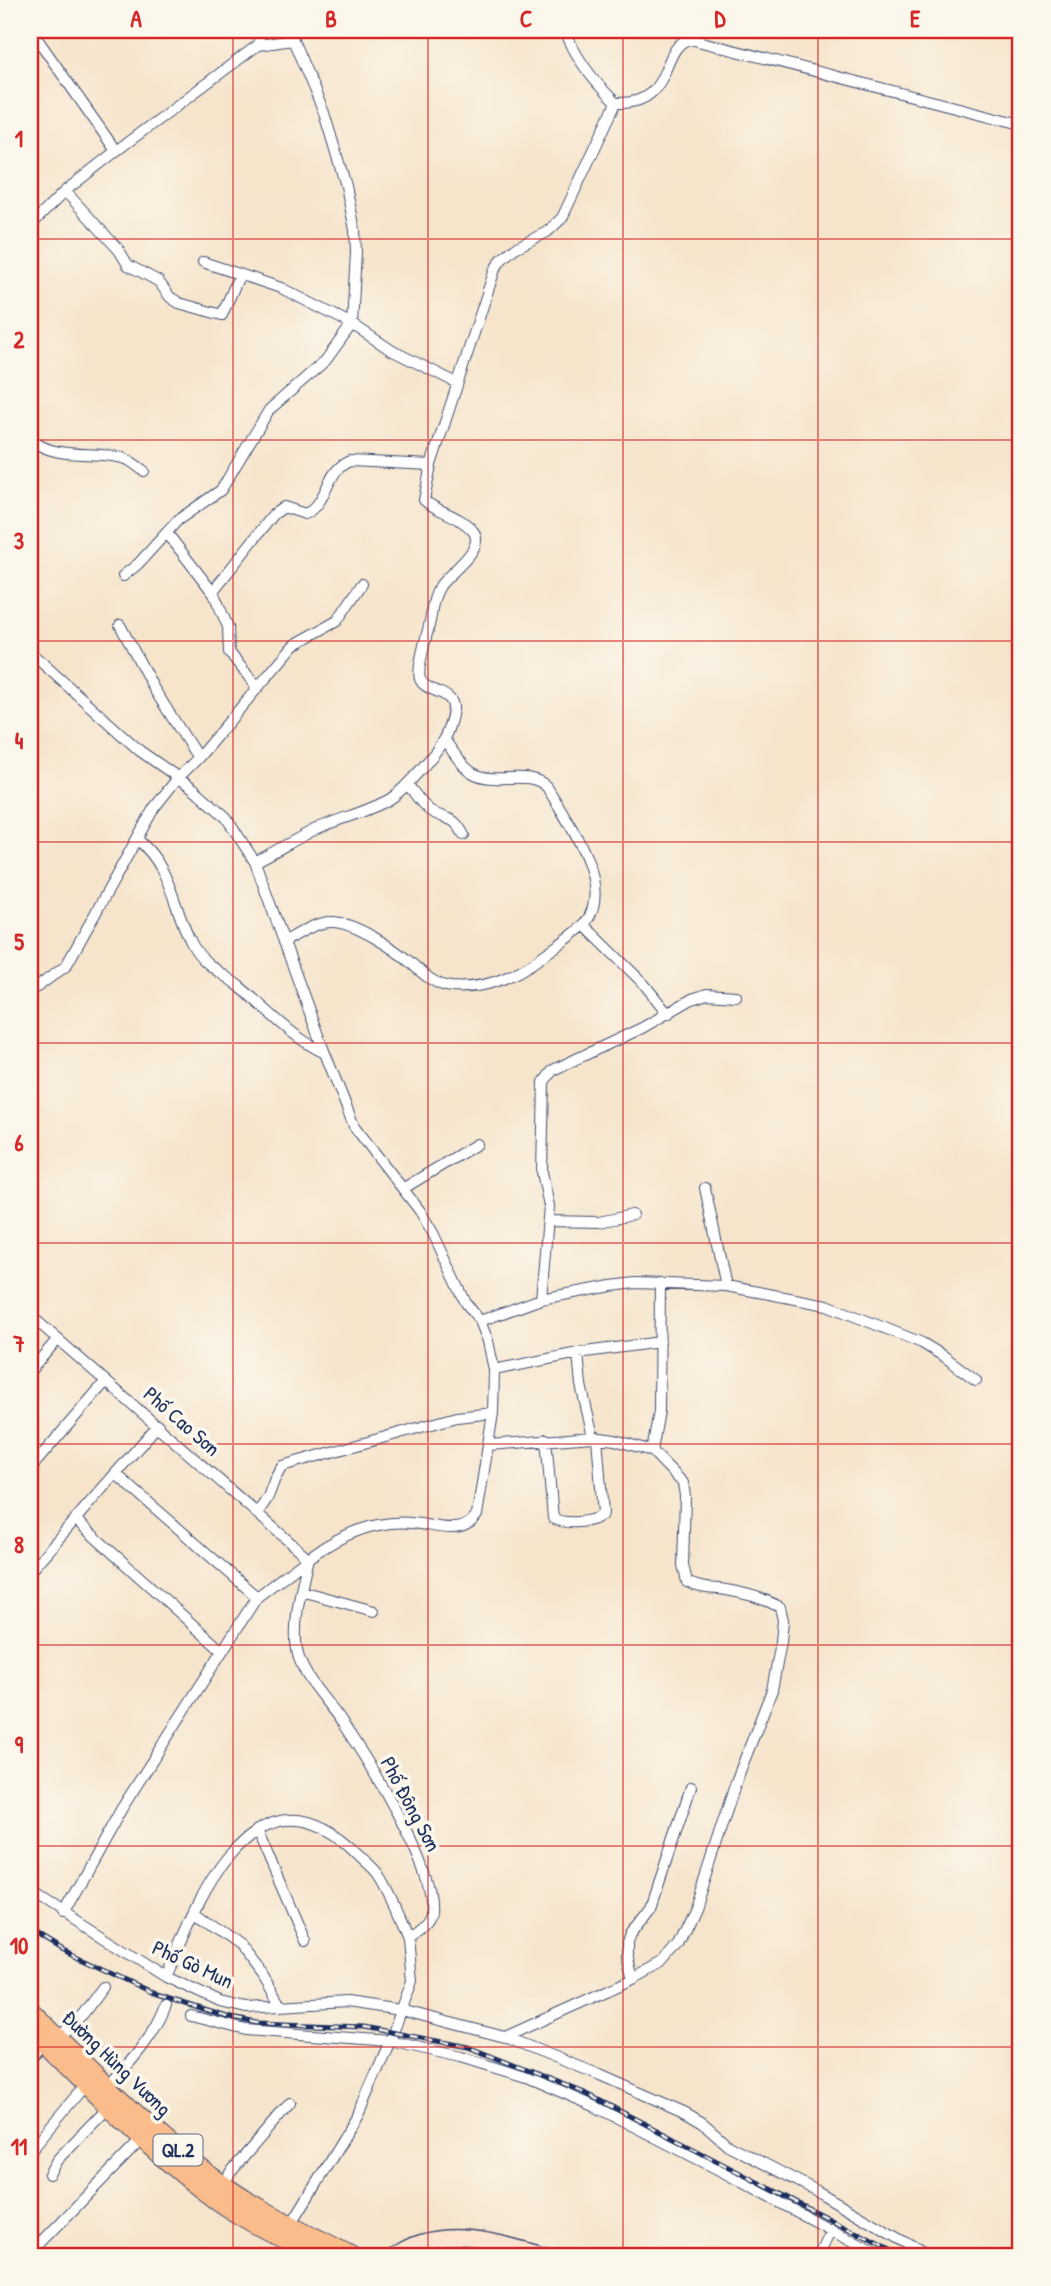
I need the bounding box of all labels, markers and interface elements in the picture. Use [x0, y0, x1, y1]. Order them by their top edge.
text: A [130, 3, 142, 34]
text: B [325, 3, 337, 34]
text: C [520, 3, 532, 34]
text: D [715, 3, 727, 34]
text: E [910, 3, 921, 34]
text: 1 [15, 123, 23, 154]
text: 2 [14, 324, 25, 355]
text: 3 [14, 525, 24, 556]
text: 4 [15, 725, 24, 756]
text: 5 [14, 926, 24, 957]
text: 6 [14, 1127, 24, 1158]
text: 7 [12, 1328, 25, 1359]
street label: Phố Cao Sơn [137, 1380, 227, 1462]
text: 8 [14, 1529, 24, 1560]
text: 9 [15, 1729, 24, 1760]
street label: Phố Đông Sơn [374, 1752, 448, 1856]
text: 10 [10, 1930, 28, 1961]
street label: Phố Gò Mun [148, 1933, 238, 1995]
street label: Đường Hùng Vương [56, 2003, 178, 2123]
text: 11 [11, 2131, 27, 2162]
road number: QL.2 [154, 2134, 202, 2166]

